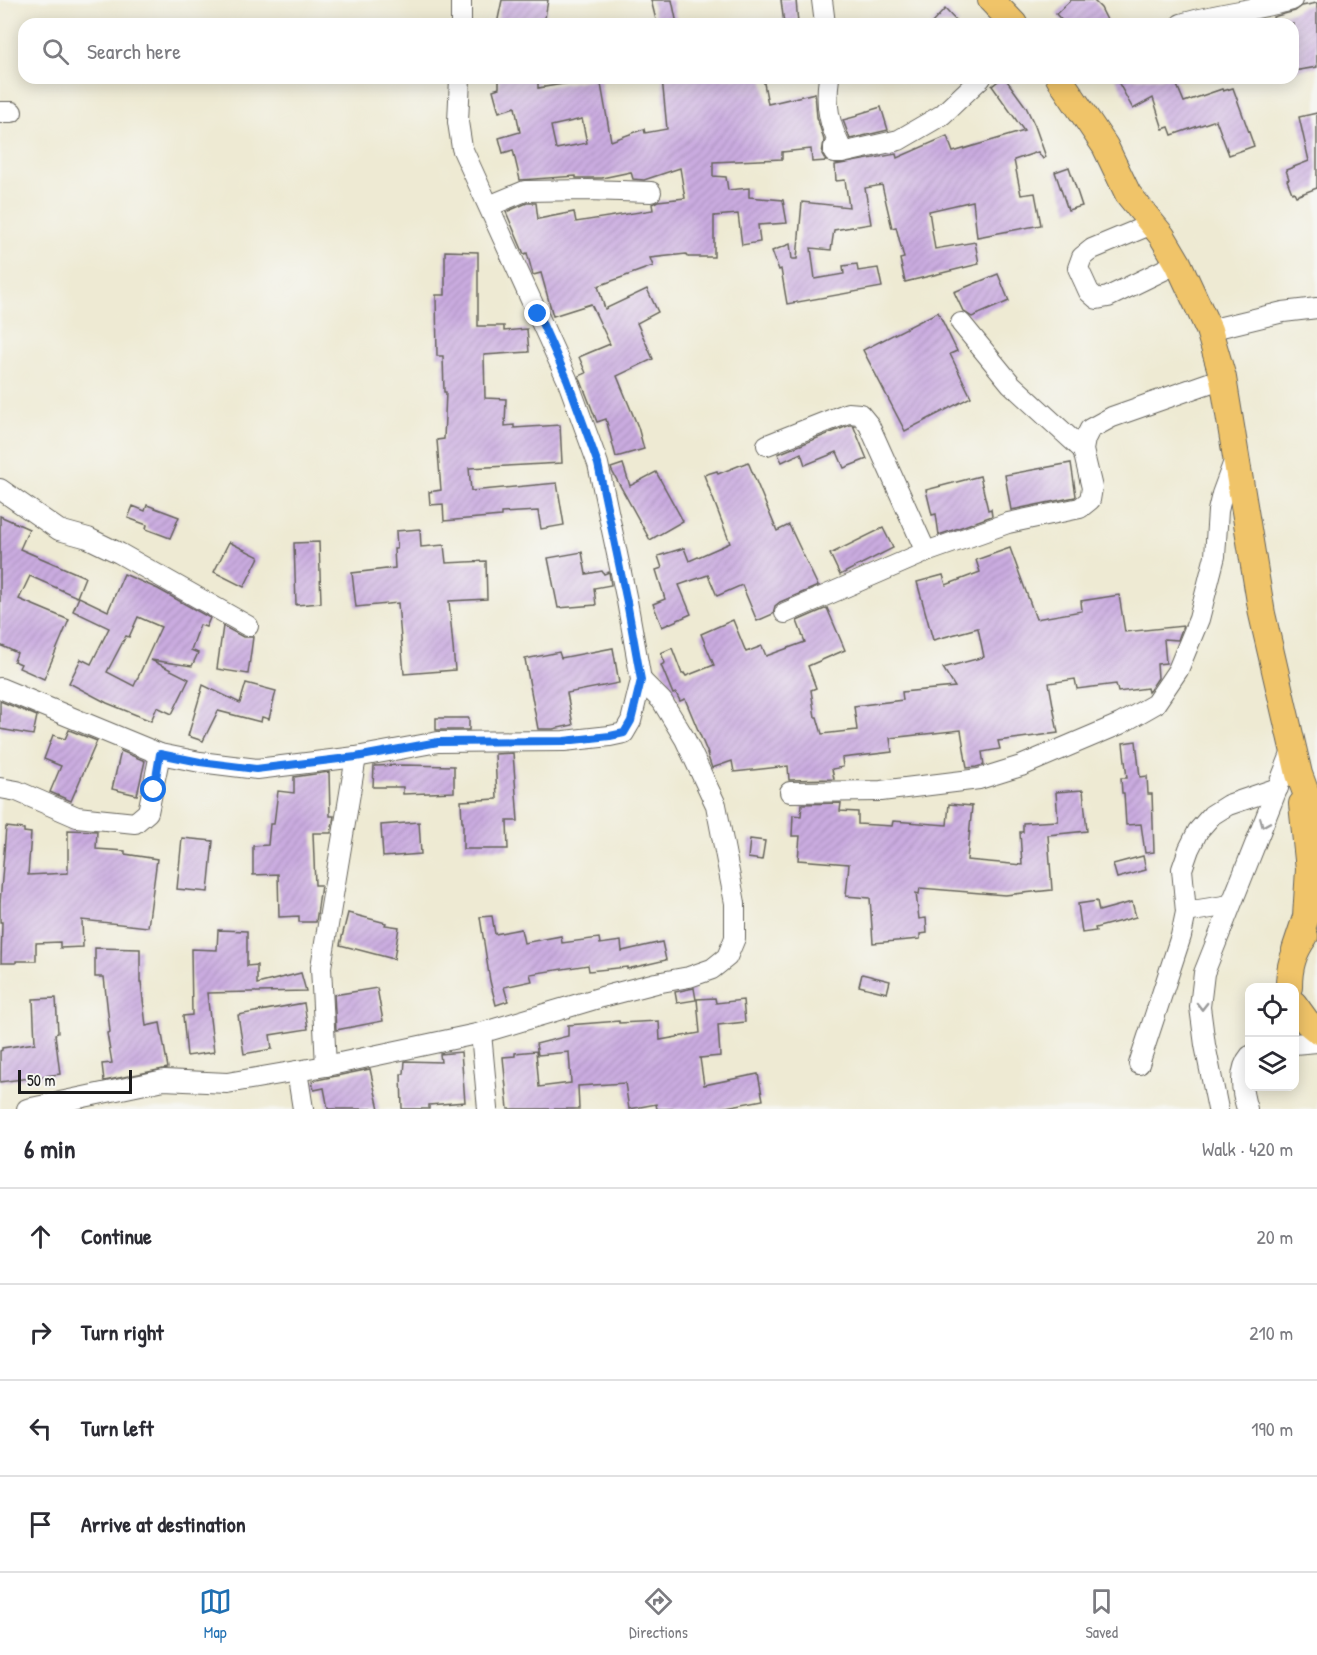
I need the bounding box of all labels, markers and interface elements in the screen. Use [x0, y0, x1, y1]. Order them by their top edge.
search box [18, 18, 1299, 84]
icon: search [39, 35, 72, 68]
text: Search here [87, 36, 181, 66]
route end [524, 300, 550, 326]
route start [140, 776, 166, 802]
one-way arrow [1259, 816, 1271, 827]
map controls [1245, 983, 1299, 1091]
button: locate [1245, 983, 1299, 1037]
one-way arrow [1196, 1002, 1208, 1011]
button: layers [1245, 1037, 1299, 1091]
scale bar [18, 1067, 132, 1094]
text: 50 m [27, 1069, 56, 1091]
text: 6 min [24, 1131, 76, 1166]
text: Walk · 420 m [1202, 1135, 1293, 1162]
icon: ahead [24, 1220, 57, 1253]
text: Continue [81, 1221, 152, 1251]
text: 20 m [1256, 1223, 1293, 1250]
icon: right [24, 1316, 57, 1349]
text: Turn right [81, 1317, 164, 1347]
text: 210 m [1249, 1319, 1293, 1346]
icon: left [24, 1412, 57, 1445]
text: Turn left [81, 1413, 154, 1443]
text: 190 m [1251, 1415, 1293, 1442]
icon: arrive [24, 1508, 57, 1541]
text: Arrive at destination [81, 1509, 246, 1539]
tab: Map [199, 1585, 232, 1643]
tab: Directions [629, 1585, 688, 1643]
tab: Saved [1085, 1585, 1118, 1643]

